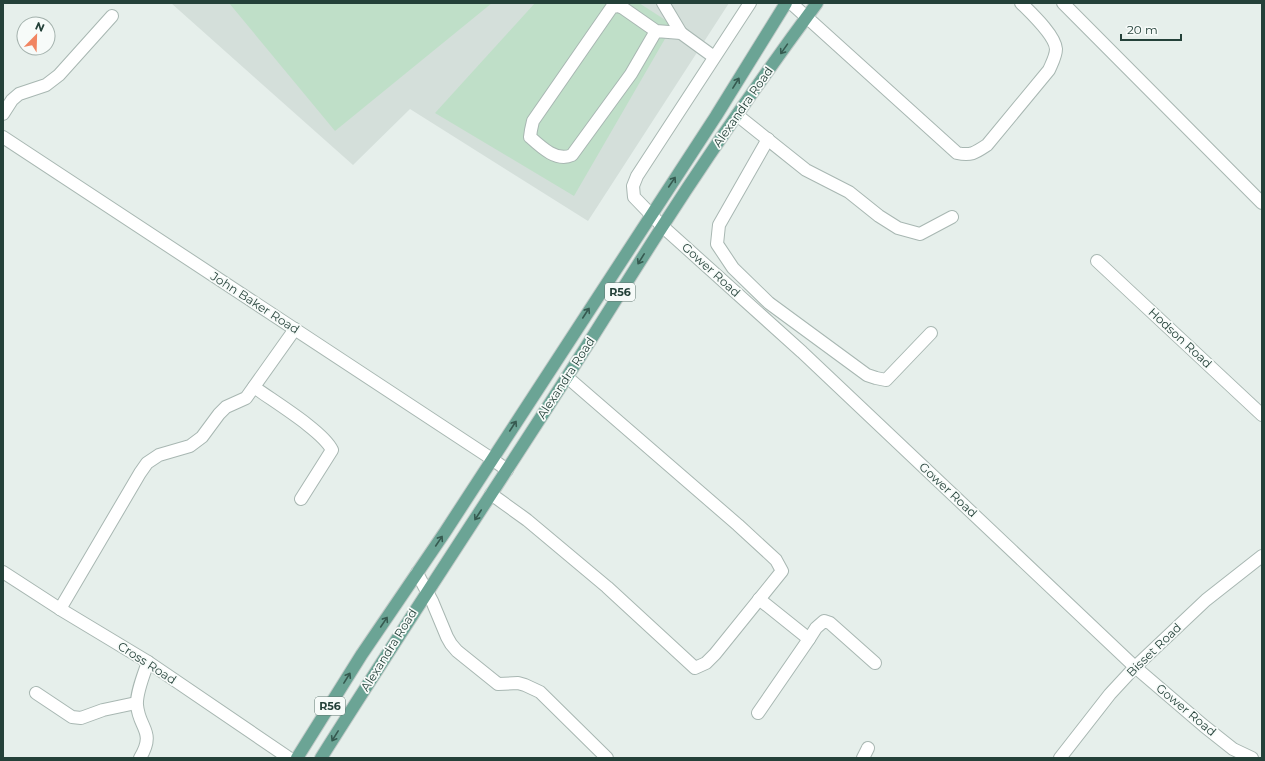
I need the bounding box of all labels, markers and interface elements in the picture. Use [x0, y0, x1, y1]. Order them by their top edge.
north arrow [16, 16, 56, 56]
scale bar [1121, 16, 1181, 42]
text: N [33, 19, 47, 35]
text: 20 m [1127, 22, 1158, 37]
one-way arrow [780, 43, 788, 54]
street label: Alexandra Road [709, 64, 776, 150]
one-way arrow [733, 77, 741, 89]
one-way arrow [668, 177, 676, 188]
street label: Gower Road [679, 239, 744, 300]
one-way arrow [637, 253, 645, 265]
street label: John Baker Road [207, 268, 302, 337]
road number: R56 [605, 283, 635, 301]
street label: Hodson Road [1145, 304, 1215, 371]
one-way arrow [583, 307, 591, 319]
street label: Alexandra Road [534, 334, 598, 421]
one-way arrow [509, 421, 517, 432]
street label: Gower Road [916, 459, 980, 520]
one-way arrow [474, 509, 482, 520]
one-way arrow [435, 536, 443, 547]
street label: Alexandra Road [357, 606, 420, 694]
one-way arrow [380, 616, 388, 627]
street label: Bisset Road [1123, 620, 1184, 680]
street label: Cross Road [115, 638, 179, 687]
one-way arrow [344, 672, 352, 684]
street label: Gower Road [1153, 680, 1219, 739]
road number: R56 [315, 697, 345, 715]
one-way arrow [331, 730, 339, 741]

